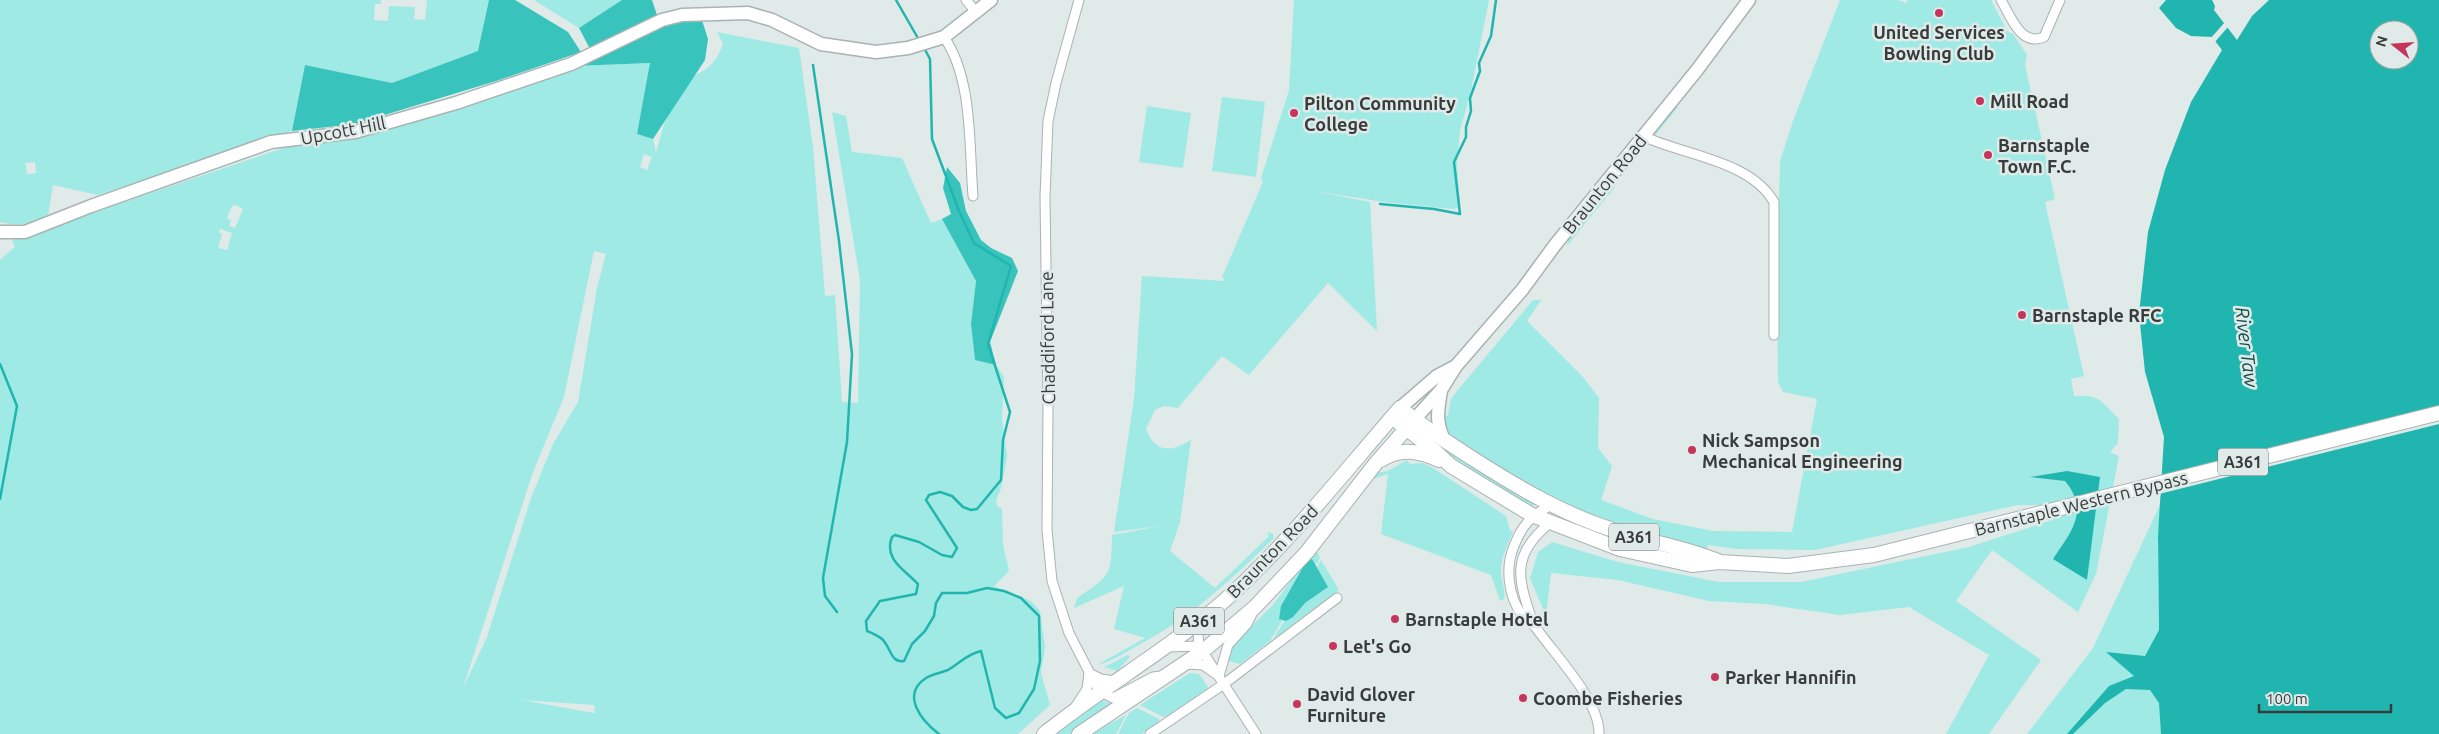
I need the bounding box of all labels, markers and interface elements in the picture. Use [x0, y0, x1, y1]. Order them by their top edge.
marker: United Services Bowling Club [1933, 7, 1945, 19]
north arrow [2369, 20, 2419, 70]
place label: United Services Bowling Club [1873, 22, 2005, 63]
text: N [2372, 34, 2391, 49]
place label: Mill Road [1990, 91, 2069, 111]
place label: Pilton Community College [1304, 93, 1456, 134]
marker: Mill Road [1974, 95, 1986, 107]
marker: Pilton Community College [1288, 107, 1300, 119]
street label: Upcott Hill [299, 112, 388, 148]
street label: Braunton Road [1558, 130, 1650, 238]
place label: Barnstaple Town F.C. [1998, 135, 2090, 176]
marker: Barnstaple Town F.C. [1982, 149, 1994, 161]
street label: Chaddiford Lane [1036, 271, 1058, 405]
place label: Barnstaple RFC [2032, 305, 2162, 325]
water label: River Taw [2231, 306, 2263, 390]
marker: Barnstaple RFC [2016, 309, 2028, 321]
place label: Nick Sampson Mechanical Engineering [1702, 430, 1903, 471]
marker: Nick Sampson Mechanical Engineering [1686, 444, 1698, 456]
road number: A361 [2218, 448, 2268, 476]
street label: Barnstaple Western Bypass [1972, 467, 2190, 539]
street label: Braunton Road [1223, 500, 1321, 602]
road number: A361 [1609, 524, 1659, 550]
road number: A361 [1174, 608, 1224, 634]
place label: Barnstaple Hotel [1405, 609, 1549, 629]
marker: Barnstaple Hotel [1389, 613, 1401, 625]
place label: Let's Go [1343, 636, 1412, 656]
marker: Let's Go [1327, 640, 1339, 652]
place label: Parker Hannifin [1725, 667, 1857, 687]
marker: Parker Hannifin [1709, 671, 1721, 683]
scale bar [2259, 682, 2392, 714]
place label: David Glover Furniture [1307, 684, 1416, 725]
place label: Coombe Fisheries [1533, 688, 1683, 708]
text: 100 m [2266, 690, 2308, 707]
marker: Coombe Fisheries [1517, 692, 1529, 704]
marker: David Glover Furniture [1291, 698, 1303, 710]

